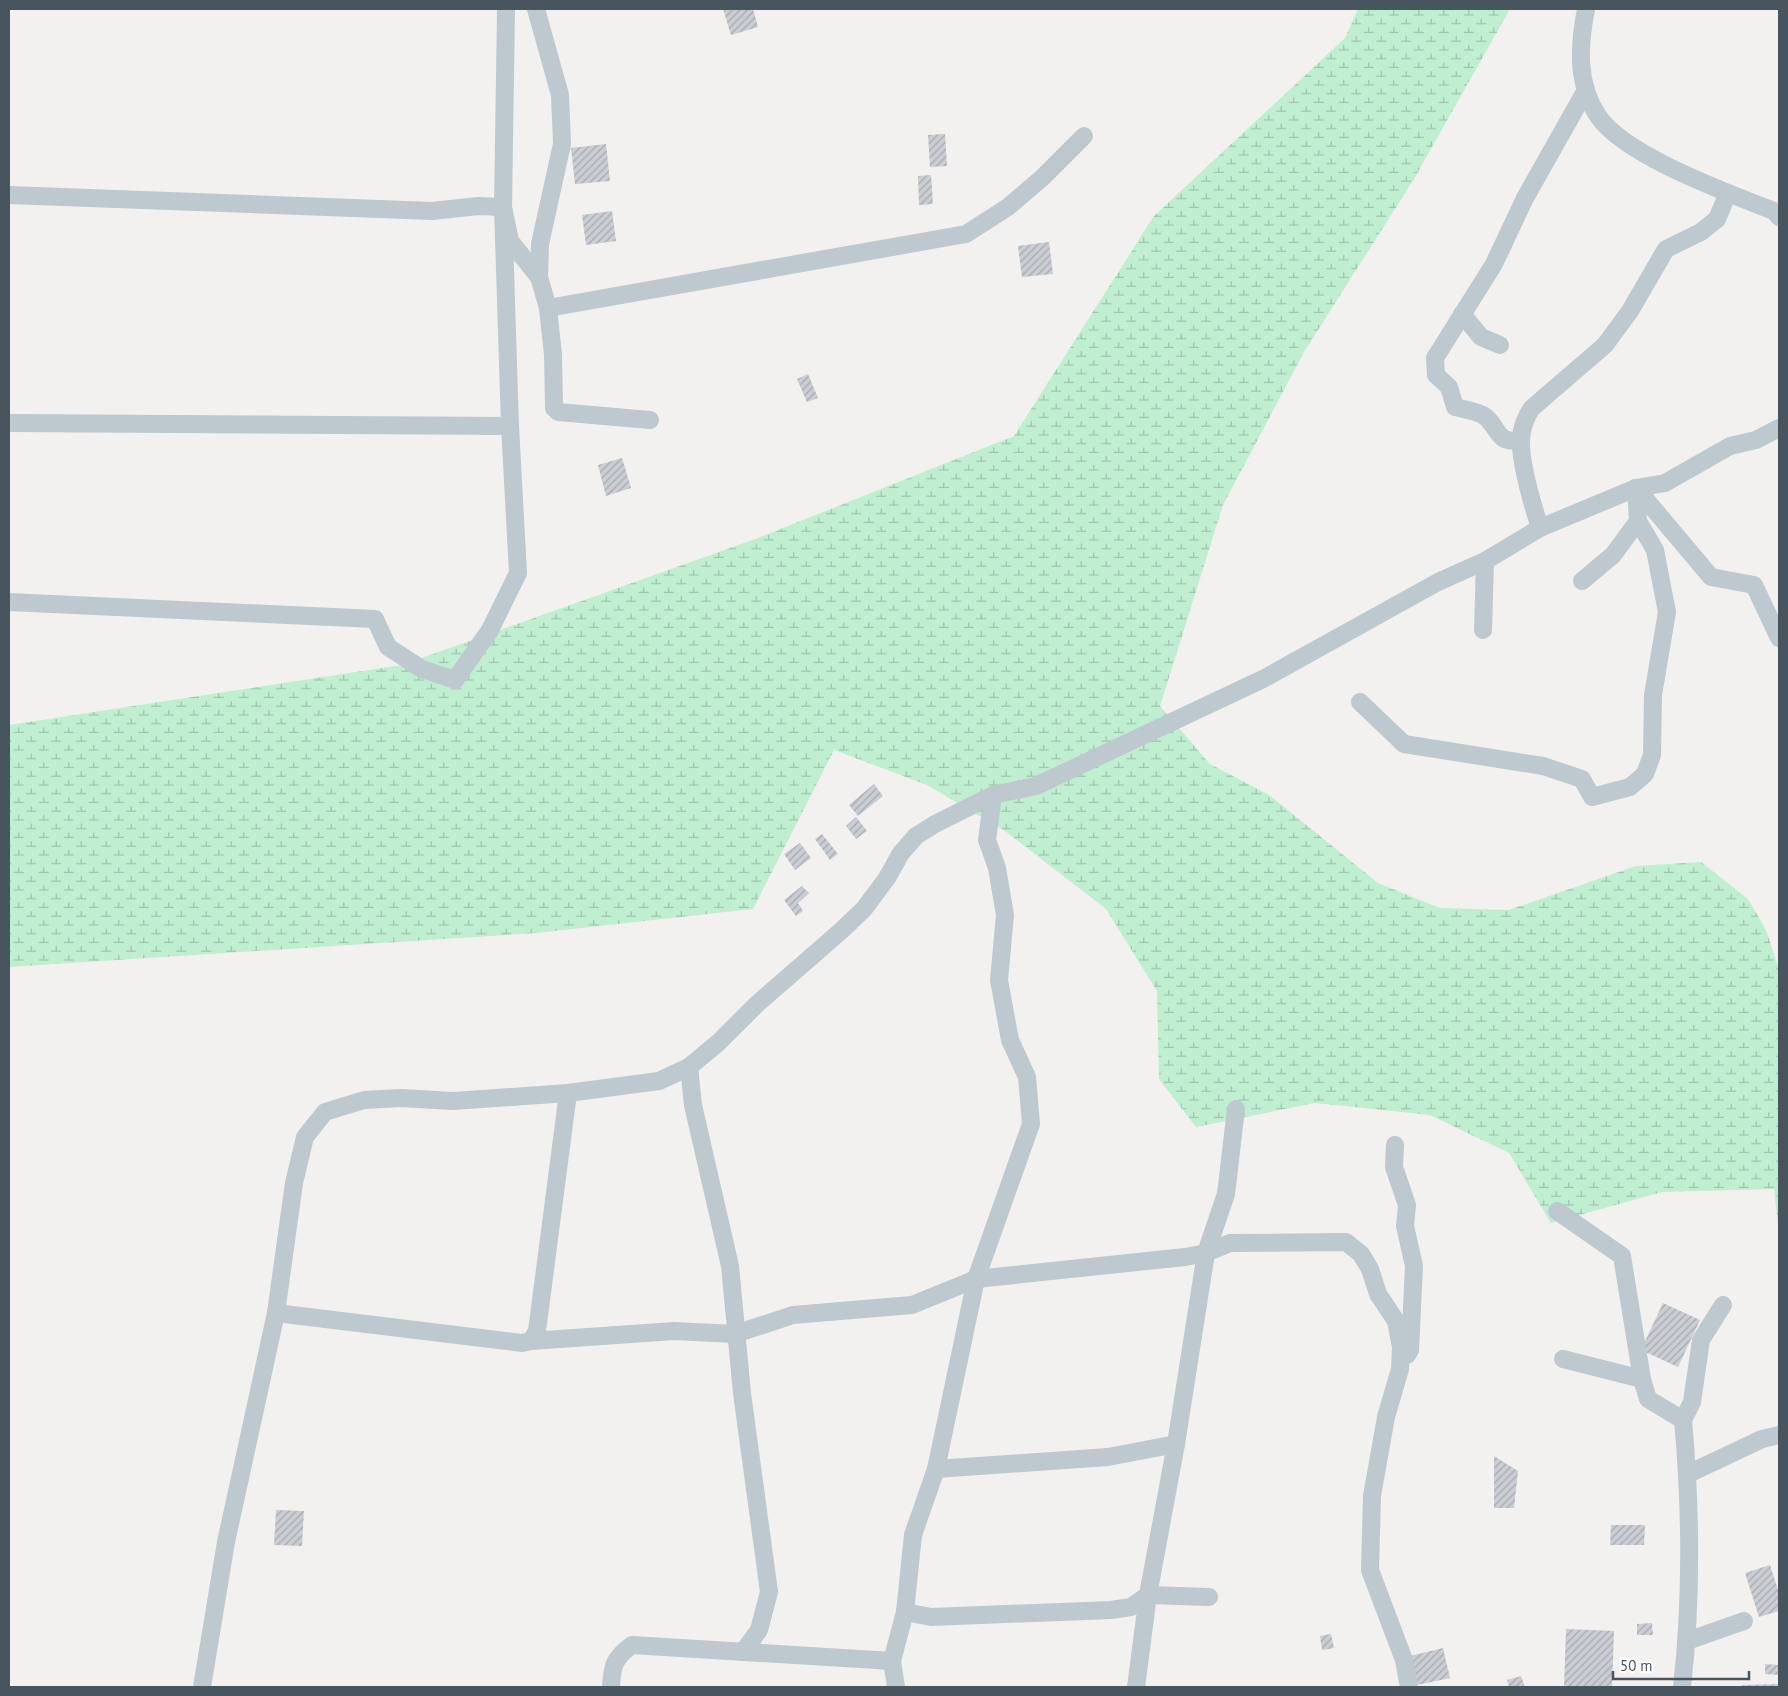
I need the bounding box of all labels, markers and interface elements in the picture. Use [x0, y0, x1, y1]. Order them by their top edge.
scale bar [1613, 1648, 1749, 1680]
text: 50 m [1620, 1656, 1653, 1675]

